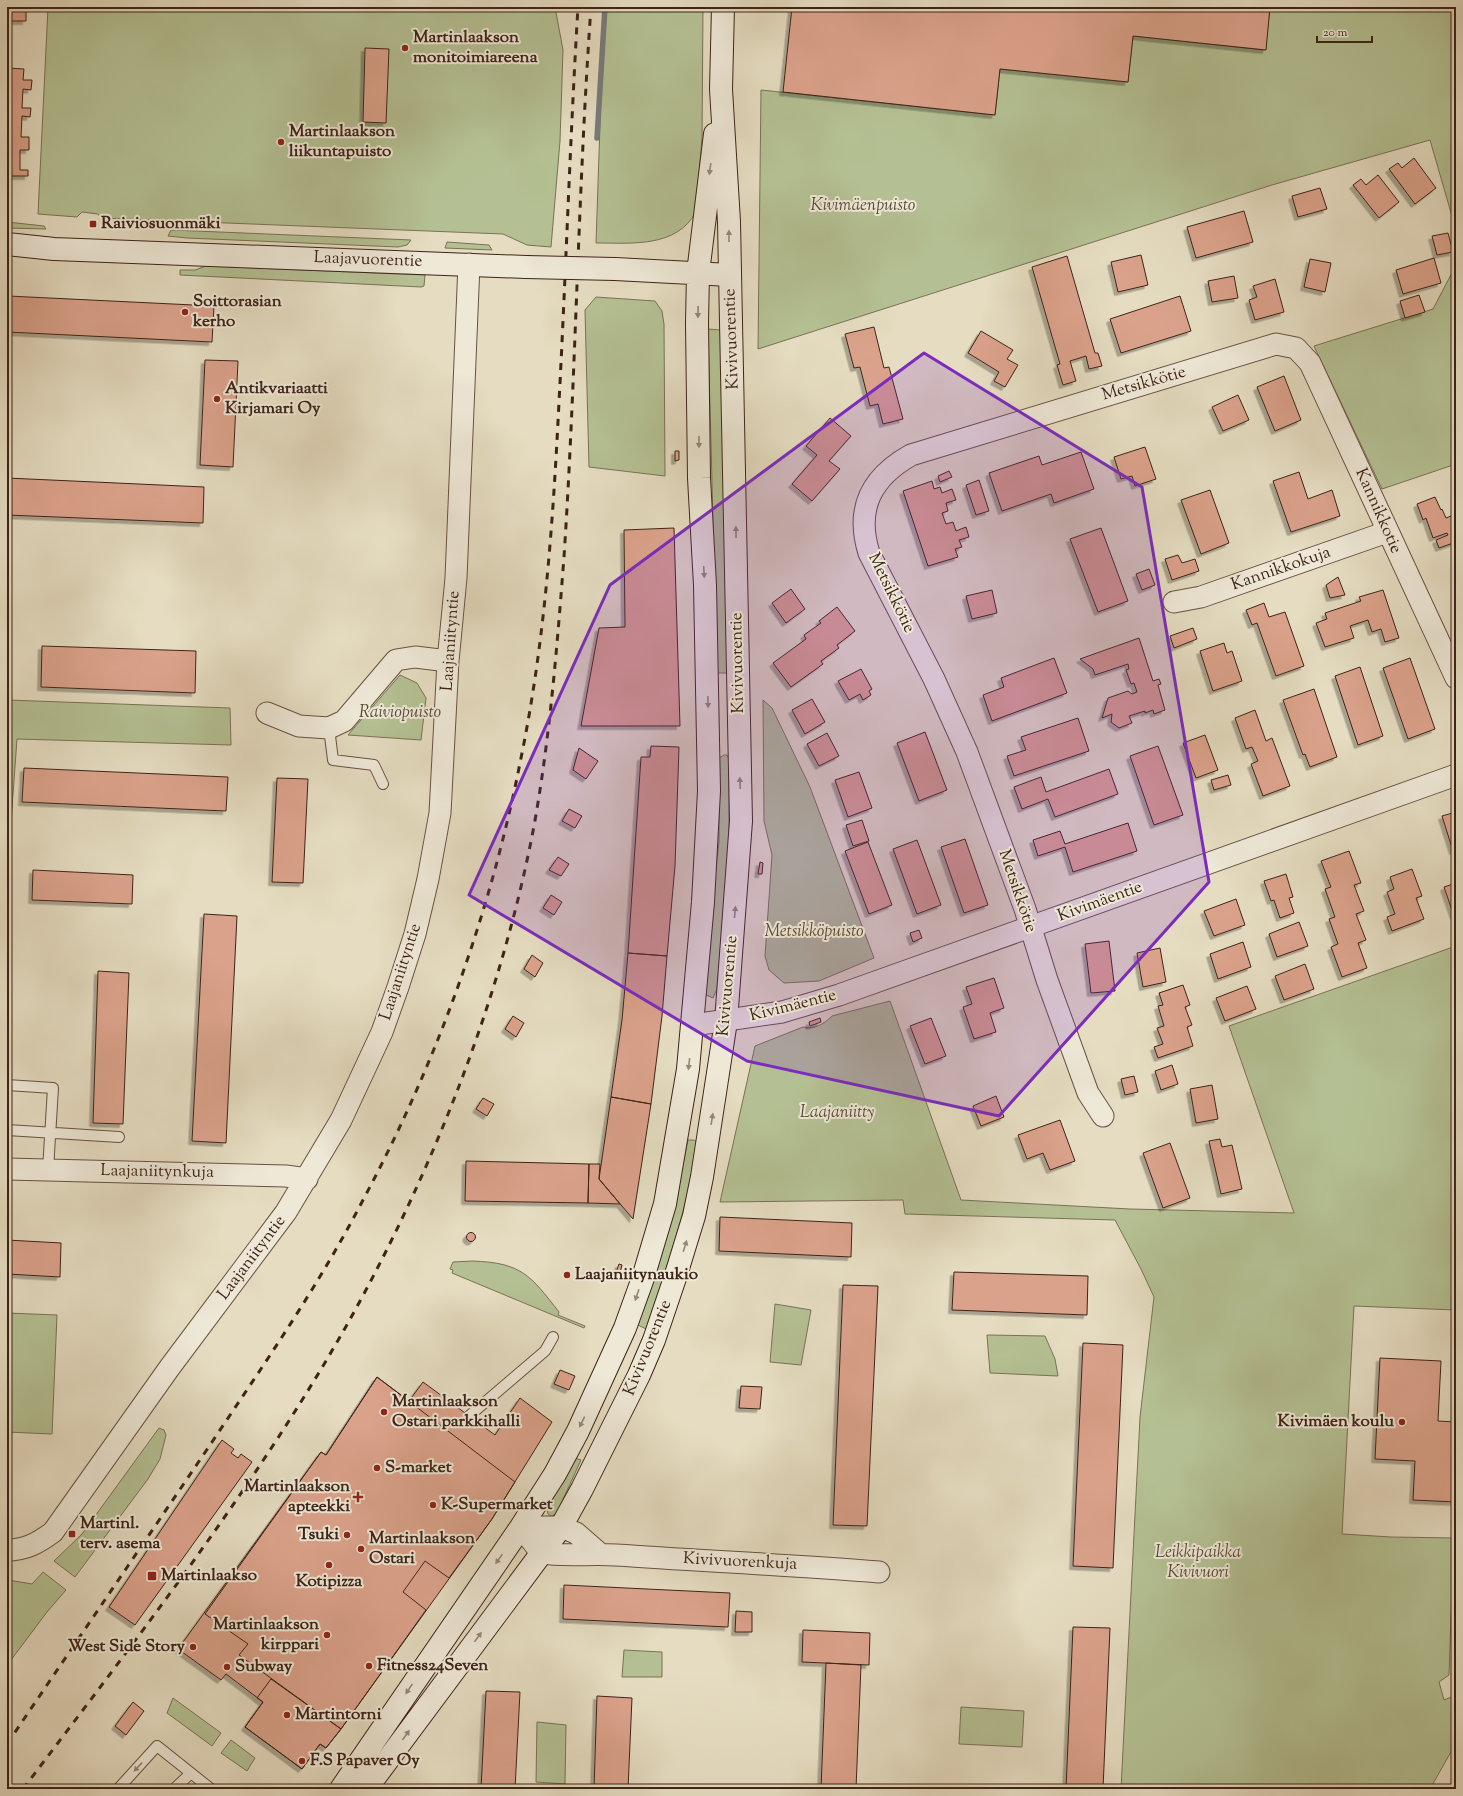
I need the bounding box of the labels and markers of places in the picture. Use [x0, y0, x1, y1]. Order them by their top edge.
place label: Martinlaakson monitoimiareena [413, 26, 538, 70]
marker: Martinlaakson monitoimiareena [400, 43, 410, 53]
place label: Martinlaakson liikuntapuisto [289, 120, 396, 164]
marker: Martinlaakson liikuntapuisto [276, 137, 286, 147]
place label: Raiviosuonmäki [101, 212, 221, 236]
marker: Raiviosuonmäki [88, 219, 98, 229]
place label: Soittorasian kerho [192, 290, 283, 334]
marker: Soittorasian kerho [180, 307, 190, 317]
place label: Antikvariaatti Kirjamari Oy [225, 377, 328, 421]
marker: Antikvariaatti Kirjamari Oy [212, 394, 222, 404]
place label: Laajaniitynaukio [575, 1263, 698, 1287]
marker: Laajaniitynaukio [562, 1270, 572, 1280]
place label: Martinlaakson Ostari parkkihalli [392, 1390, 520, 1434]
marker: Martinlaakson Ostari parkkihalli [379, 1407, 389, 1417]
place label: Kivimäen koulu [1278, 1410, 1394, 1434]
marker: Kivimäen koulu [1397, 1417, 1407, 1427]
place label: S-market [385, 1456, 452, 1480]
marker: S-market [372, 1463, 382, 1473]
place label: Martinlaakson apteekki [244, 1475, 351, 1519]
marker: Martinlaakson apteekki [353, 1492, 363, 1502]
place label: K-Supermarket [441, 1493, 553, 1517]
marker: K-Supermarket [428, 1500, 438, 1510]
place label: Martinl. terv. asema [80, 1512, 161, 1556]
place label: Tsuki [298, 1523, 339, 1547]
place label: Martinlaakson Ostari [369, 1527, 476, 1571]
marker: Martinl. terv. asema [67, 1529, 77, 1539]
marker: Tsuki [342, 1530, 352, 1540]
marker: Martinlaakson Ostari [356, 1544, 366, 1554]
marker: Kotipizza [324, 1560, 334, 1570]
place label: Martinlaakso [161, 1564, 257, 1588]
marker: Martinlaakso [146, 1570, 158, 1582]
place label: Kotipizza [296, 1570, 362, 1594]
place label: Martinlaakson kirppari [213, 1613, 320, 1657]
marker: Martinlaakson kirppari [322, 1630, 332, 1640]
place label: West Side Story [68, 1635, 186, 1659]
marker: West Side Story [188, 1642, 198, 1652]
place label: Fitness24Seven [377, 1654, 489, 1678]
place label: Subway [235, 1655, 293, 1679]
marker: Fitness24Seven [364, 1661, 374, 1671]
marker: Subway [222, 1662, 232, 1672]
place label: Martintorni [295, 1703, 382, 1727]
marker: Martintorni [282, 1710, 292, 1720]
place label: F.S Papaver Oy [310, 1749, 420, 1773]
marker: F.S Papaver Oy [297, 1756, 307, 1766]

